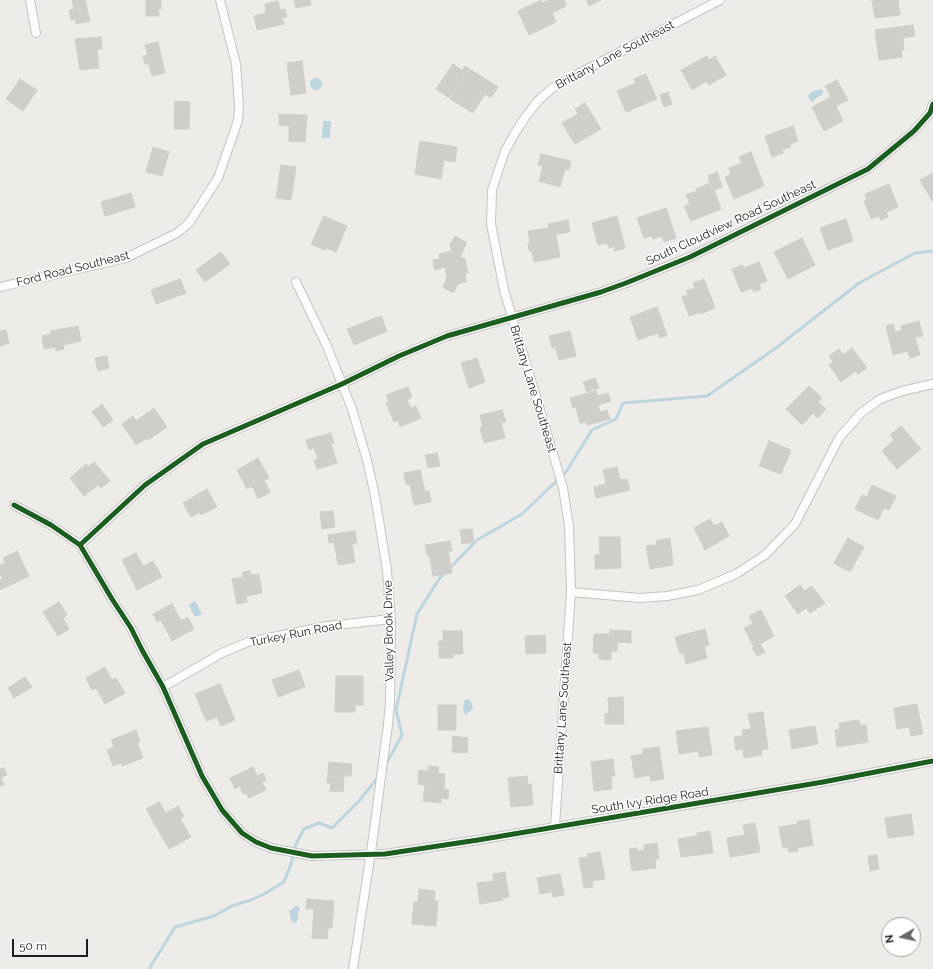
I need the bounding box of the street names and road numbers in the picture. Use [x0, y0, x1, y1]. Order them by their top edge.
street label: Brittany Lane Southeast [553, 18, 677, 92]
street label: South Cloudview Road Southeast [644, 177, 818, 269]
street label: Ford Road Southeast [15, 248, 131, 290]
street label: Brittany Lane Southeast [507, 324, 559, 454]
street label: Valley Brook Drive [381, 580, 397, 682]
street label: Turkey Run Road [249, 618, 343, 650]
street label: Brittany Lane Southeast [551, 641, 575, 775]
street label: South Ivy Ridge Road [590, 785, 710, 817]

